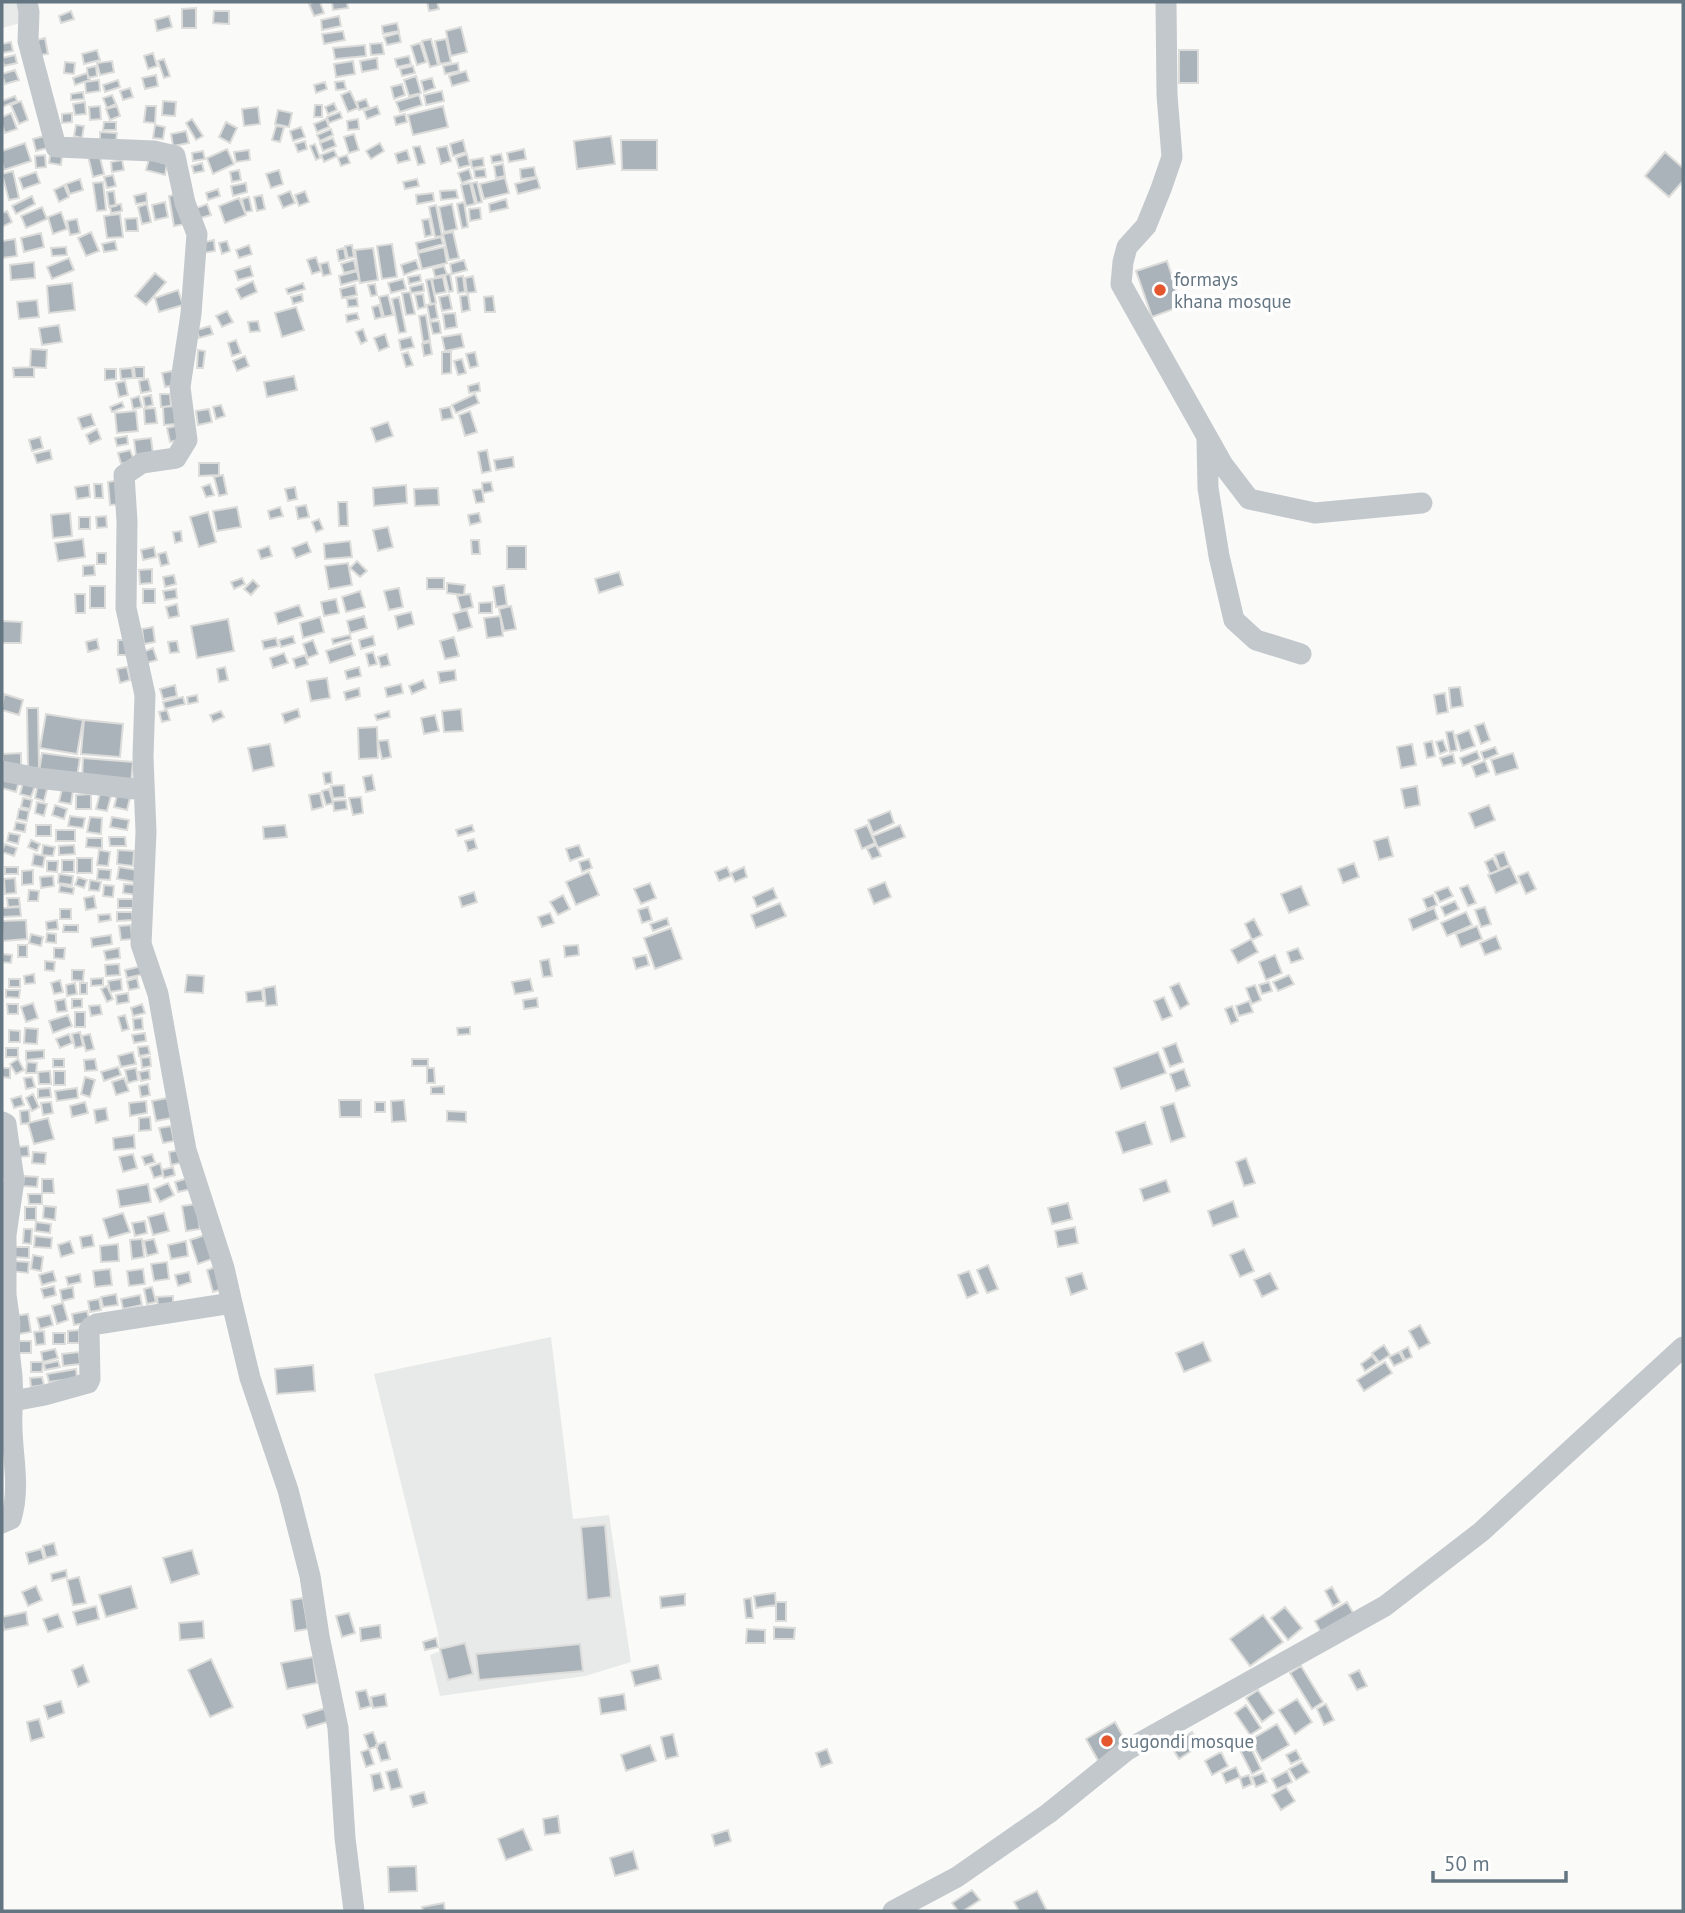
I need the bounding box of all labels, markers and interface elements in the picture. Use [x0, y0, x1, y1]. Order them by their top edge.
place label: formays khana mosque [1174, 267, 1292, 313]
marker: formays khana mosque [1152, 282, 1168, 298]
place label: sugondi mosque [1121, 1729, 1254, 1753]
marker: sugondi mosque [1099, 1733, 1115, 1749]
scale bar [1433, 1840, 1566, 1884]
text: 50 m [1444, 1850, 1490, 1877]

